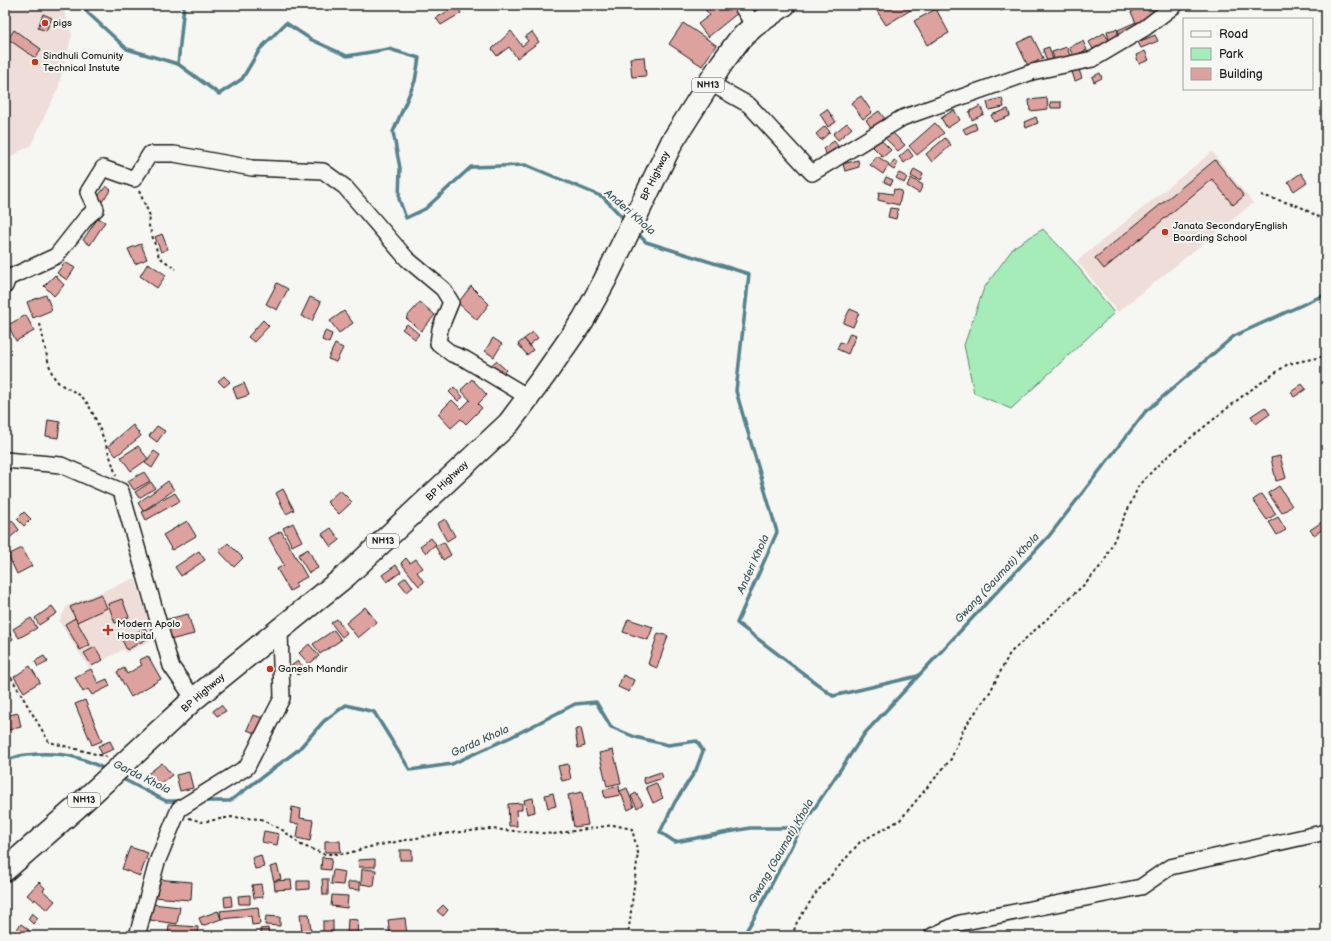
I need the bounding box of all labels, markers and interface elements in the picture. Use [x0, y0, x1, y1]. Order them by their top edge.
place label: pigs [53, 17, 72, 29]
marker: pigs [40, 18, 50, 28]
legend [1183, 18, 1313, 90]
text: Road [1219, 27, 1248, 42]
text: Park [1219, 47, 1243, 62]
place label: Sindhuli Comunity Technical Instute [43, 50, 124, 74]
marker: Sindhuli Comunity Technical Instute [30, 57, 40, 67]
text: Building [1219, 67, 1263, 82]
road number: NH13 [692, 78, 724, 92]
street label: BP Highway [638, 149, 672, 203]
water label: Anderi Khola [601, 186, 658, 238]
place label: Janata SecondaryEnglish Boarding School [1173, 220, 1288, 244]
marker: Janata SecondaryEnglish Boarding School [1160, 227, 1170, 237]
street label: BP Highway [423, 458, 471, 504]
water label: Gwang (Gaumati) Khola [952, 530, 1042, 626]
water label: Anderi Khola [734, 532, 772, 596]
road number: NH13 [367, 534, 399, 548]
place label: Modern Apolo Hospital [117, 618, 181, 642]
marker: Modern Apolo Hospital [102, 624, 114, 636]
place label: Ganesh Mandir [278, 663, 348, 675]
marker: Ganesh Mandir [265, 664, 275, 674]
street label: BP Highway [179, 671, 227, 715]
water label: Garda Khola [449, 722, 511, 760]
water label: Garda Khola [111, 758, 173, 796]
road number: NH13 [68, 793, 100, 807]
water label: Gwang (Gaumati) Khola [746, 797, 816, 905]

